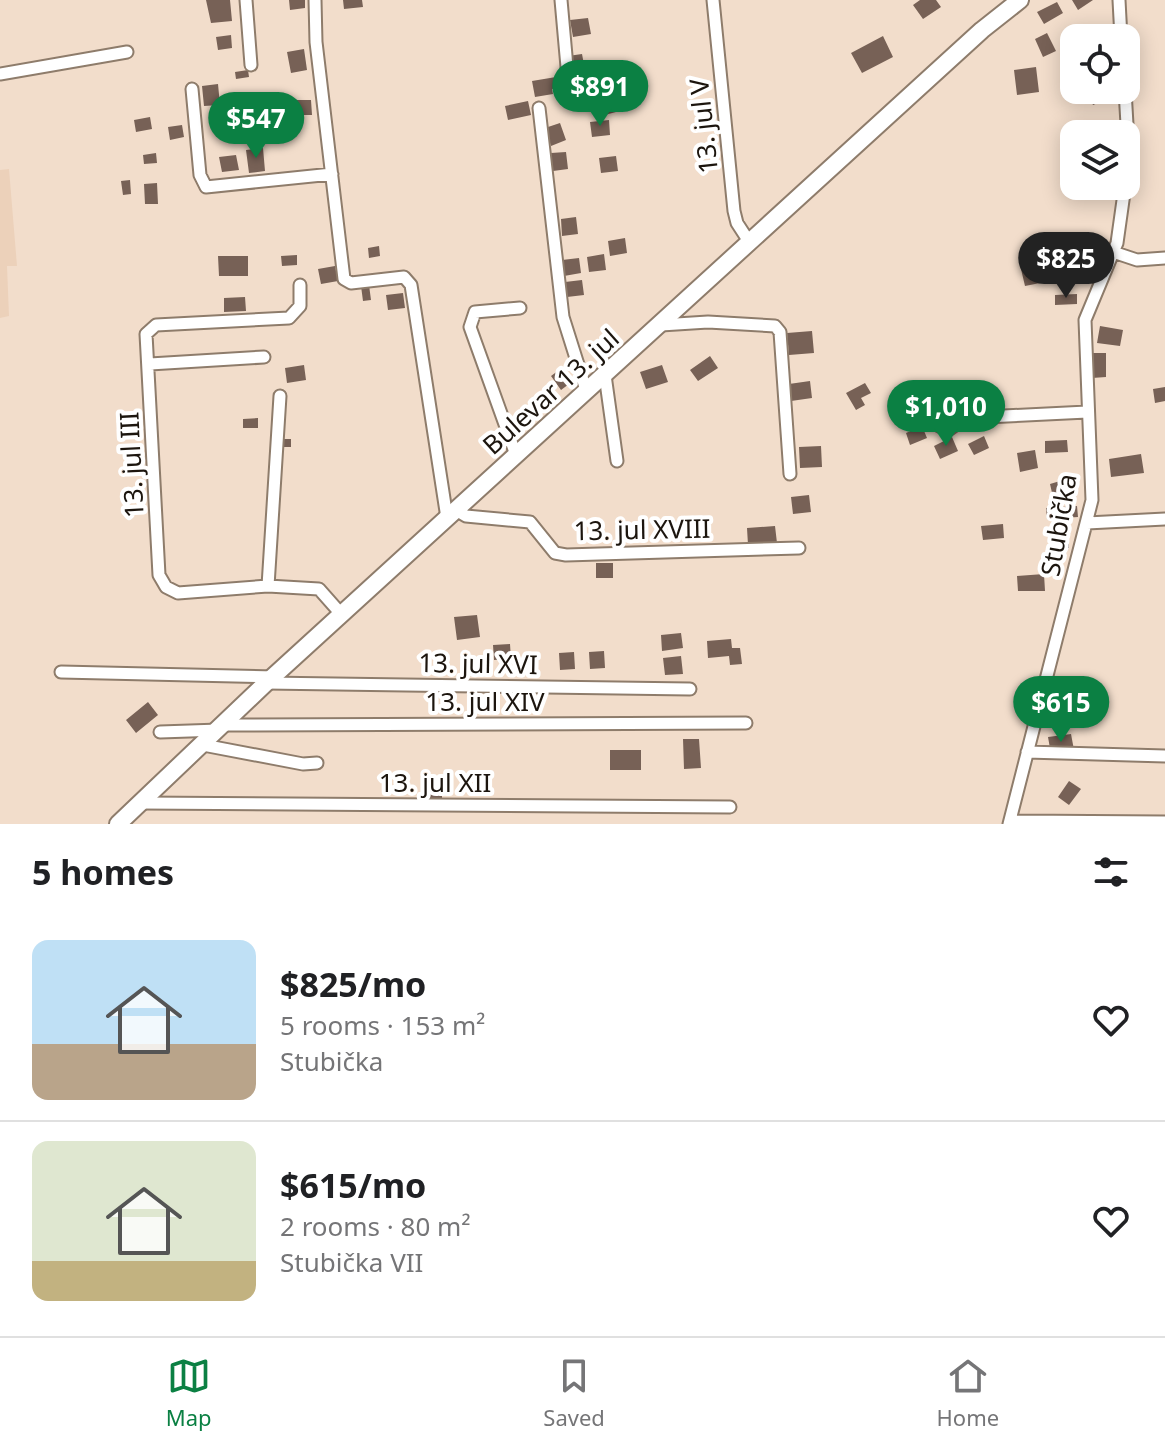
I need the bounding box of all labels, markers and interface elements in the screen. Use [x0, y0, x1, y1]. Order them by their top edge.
map controls [1060, 24, 1140, 200]
button: locate [1060, 24, 1140, 104]
pin: $891 [553, 60, 647, 128]
text: $891 [570, 68, 630, 104]
street label: 13. jul V [680, 76, 726, 175]
pin: $547 [209, 92, 303, 160]
text: $547 [226, 100, 286, 136]
button: layers [1060, 120, 1140, 200]
pin: $825 [1019, 232, 1113, 300]
text: $825 [1036, 240, 1096, 276]
street label: Bulevar 13. jul [474, 320, 626, 462]
pin: $1,010 [881, 380, 1011, 448]
text: $1,010 [905, 388, 987, 424]
street label: 13. jul III [110, 411, 152, 519]
street label: Stubička [1031, 471, 1085, 579]
street label: 13. jul XVIII [573, 510, 711, 548]
street label: 13. jul XVI [418, 644, 538, 682]
pin: $615 [1014, 676, 1108, 744]
street label: 13. jul XIV [425, 683, 545, 719]
text: $615 [1031, 684, 1091, 720]
street label: 13. jul XII [379, 764, 491, 800]
text: 5 homes [32, 849, 174, 895]
icon: filters [1089, 850, 1133, 894]
text: $825/mo [280, 961, 426, 1007]
icon: home [96, 972, 192, 1068]
icon: heart [1089, 998, 1133, 1042]
text: 5 rooms · 153 m² [280, 1007, 485, 1043]
text: Stubička [280, 1043, 383, 1079]
text: $615/mo [280, 1162, 426, 1208]
icon: home [96, 1173, 192, 1269]
icon: heart [1089, 1199, 1133, 1243]
text: 2 rooms · 80 m² [280, 1208, 470, 1244]
text: Stubička VII [280, 1244, 423, 1280]
tab: Map [166, 1354, 212, 1432]
tab: Saved [543, 1354, 605, 1432]
tab: Home [937, 1354, 999, 1432]

